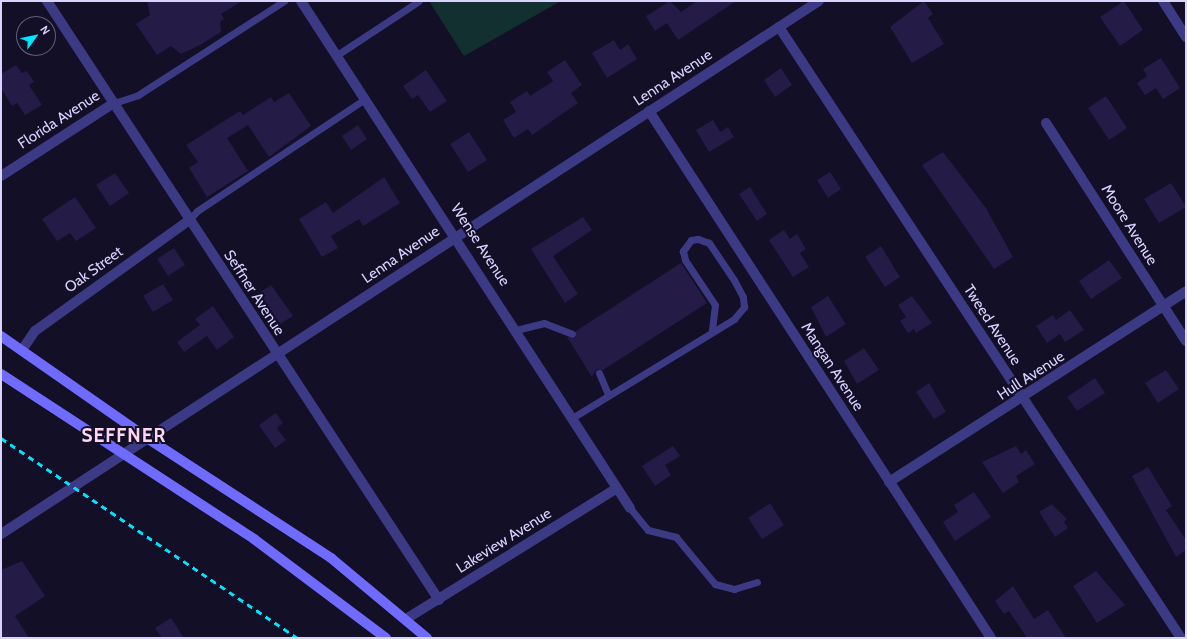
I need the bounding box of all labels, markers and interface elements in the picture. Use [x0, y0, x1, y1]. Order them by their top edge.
north arrow [16, 16, 56, 56]
text: N [37, 23, 53, 37]
street label: Lenna Avenue [630, 46, 716, 110]
street label: Florida Avenue [15, 87, 103, 153]
street label: Moore Avenue [1097, 181, 1161, 269]
street label: Wense Avenue [447, 200, 513, 290]
street label: Lenna Avenue [359, 222, 443, 288]
street label: Oak Street [62, 243, 126, 297]
street label: Seffner Avenue [220, 247, 288, 339]
street label: Tweed Avenue [959, 281, 1025, 369]
street label: Mangan Avenue [797, 319, 867, 415]
street label: Hull Avenue [994, 348, 1068, 404]
district label: SEFFNER [82, 425, 166, 447]
street label: Lakeview Avenue [453, 505, 555, 577]

